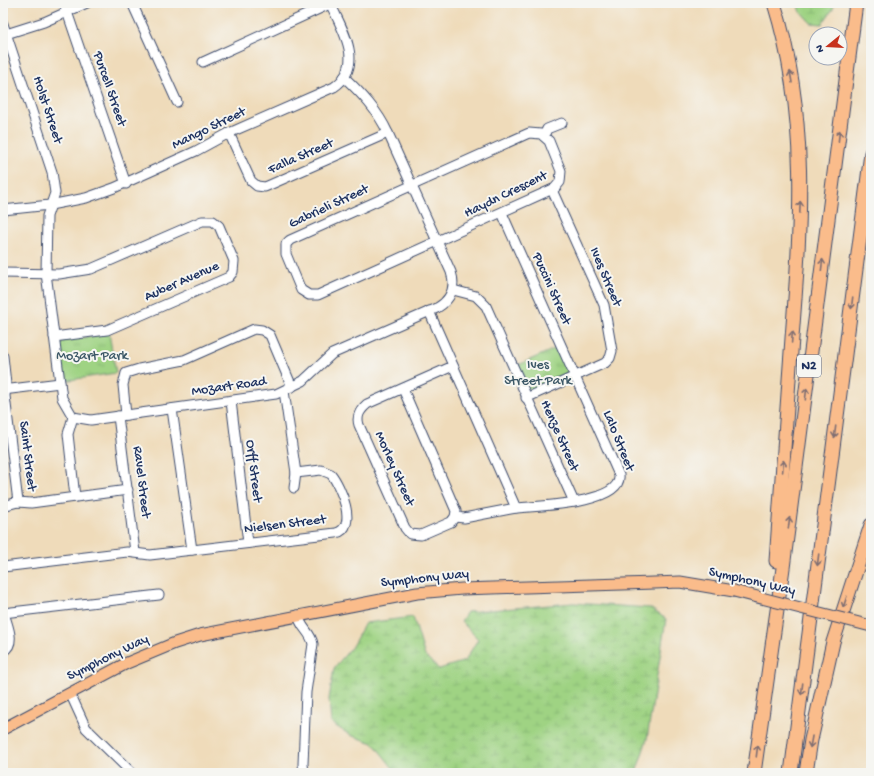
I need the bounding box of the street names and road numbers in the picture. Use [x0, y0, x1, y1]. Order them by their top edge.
street label: Purcell Street [88, 48, 130, 130]
street label: Holst Street [28, 74, 66, 147]
street label: Mango Street [169, 103, 250, 154]
street label: Falla Street [265, 135, 337, 179]
street label: Haydn Crescent [462, 167, 551, 222]
street label: Gabrieli Street [286, 181, 373, 233]
street label: Ives Street [585, 245, 626, 310]
street label: Puccini Street [527, 249, 575, 329]
street label: Auber Avenue [142, 258, 223, 306]
road number: N2 [797, 355, 821, 377]
street label: Mozart Road [190, 373, 269, 401]
street label: Henze Street [536, 398, 583, 475]
street label: Lalo Street [598, 408, 638, 475]
street label: Saint Street [14, 420, 40, 493]
street label: Morley Street [370, 429, 419, 510]
street label: Orff Street [241, 439, 265, 504]
street label: Ravel Street [128, 445, 154, 520]
street label: Nielsen Street [243, 511, 328, 538]
street label: Symphony Way [707, 564, 797, 600]
street label: Symphony Way [380, 566, 470, 592]
street label: Symphony Way [65, 631, 152, 685]

